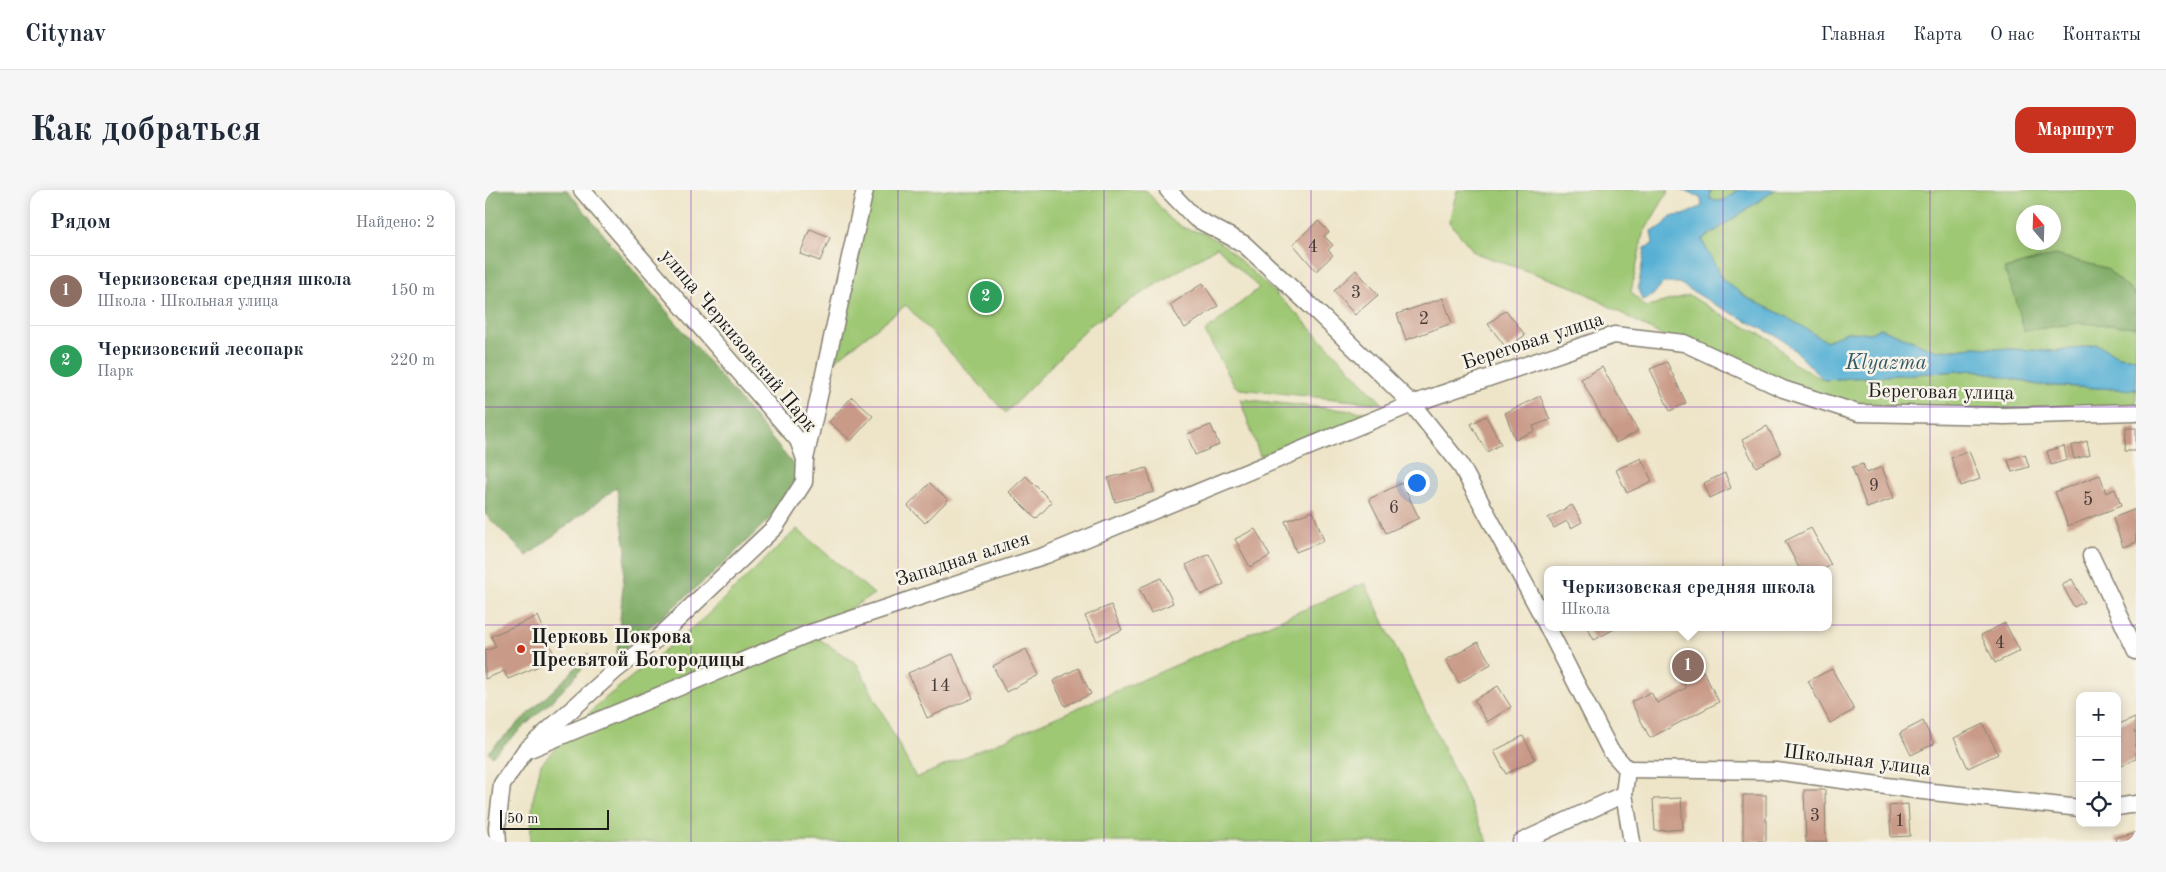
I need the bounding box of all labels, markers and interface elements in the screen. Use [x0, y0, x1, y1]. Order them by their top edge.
text: Citynav [25, 23, 106, 47]
text: Главная [1821, 26, 1885, 44]
text: Карта [1913, 26, 1962, 44]
text: О нас [1990, 26, 2034, 44]
text: Контакты [2062, 26, 2141, 44]
button: Маршрут [2015, 107, 2136, 153]
text: Как добраться [30, 113, 261, 148]
north arrow [2016, 205, 2061, 250]
text: Рядом [50, 212, 111, 233]
text: Найдено: 2 [356, 215, 435, 231]
house number: 4 [1308, 238, 1318, 256]
street label: улица Черкизовский Парк [656, 246, 820, 436]
text: Черкизовская средняя школа [97, 271, 352, 290]
pin: 2 [970, 278, 1002, 316]
text: 1 [61, 283, 71, 299]
text: 150 m [390, 283, 435, 299]
house number: 3 [1351, 284, 1361, 302]
text: Школа · Школьная улица [97, 294, 279, 310]
house number: 2 [1419, 310, 1429, 328]
street label: Береговая улица [1460, 310, 1606, 374]
text: Черкизовский лесопарк [97, 341, 303, 360]
text: 2 [61, 353, 71, 369]
text: 220 m [390, 353, 435, 369]
water label: Klyazma [1844, 353, 1927, 374]
text: Парк [97, 364, 134, 380]
street label: Береговая улица [1867, 382, 2015, 404]
your location [1404, 470, 1430, 496]
house number: 9 [1869, 477, 1879, 495]
house number: 5 [2083, 491, 2093, 509]
house number: 6 [1389, 499, 1399, 517]
street label: Западная аллея [894, 529, 1032, 591]
popup [1544, 566, 1832, 631]
text: Черкизовская средняя школа [1561, 579, 1815, 598]
text: Школа [1561, 602, 1610, 618]
place label: Церковь Покрова Пресвятой Богородицы [531, 628, 745, 671]
house number: 4 [1995, 634, 2005, 652]
marker: Церковь Покрова Пресвятой Богородицы [515, 643, 527, 655]
pin: 1 [1672, 647, 1704, 685]
house number: 14 [930, 677, 950, 695]
map controls [2076, 692, 2121, 827]
button: + [2076, 692, 2121, 737]
button: − [2076, 737, 2121, 782]
street label: Школьная улица [1782, 742, 1932, 780]
button: locate [2076, 782, 2121, 827]
scale bar [500, 807, 609, 830]
house number: 3 [1810, 807, 1820, 825]
text: 50 m [507, 812, 538, 826]
house number: 1 [1895, 812, 1905, 830]

